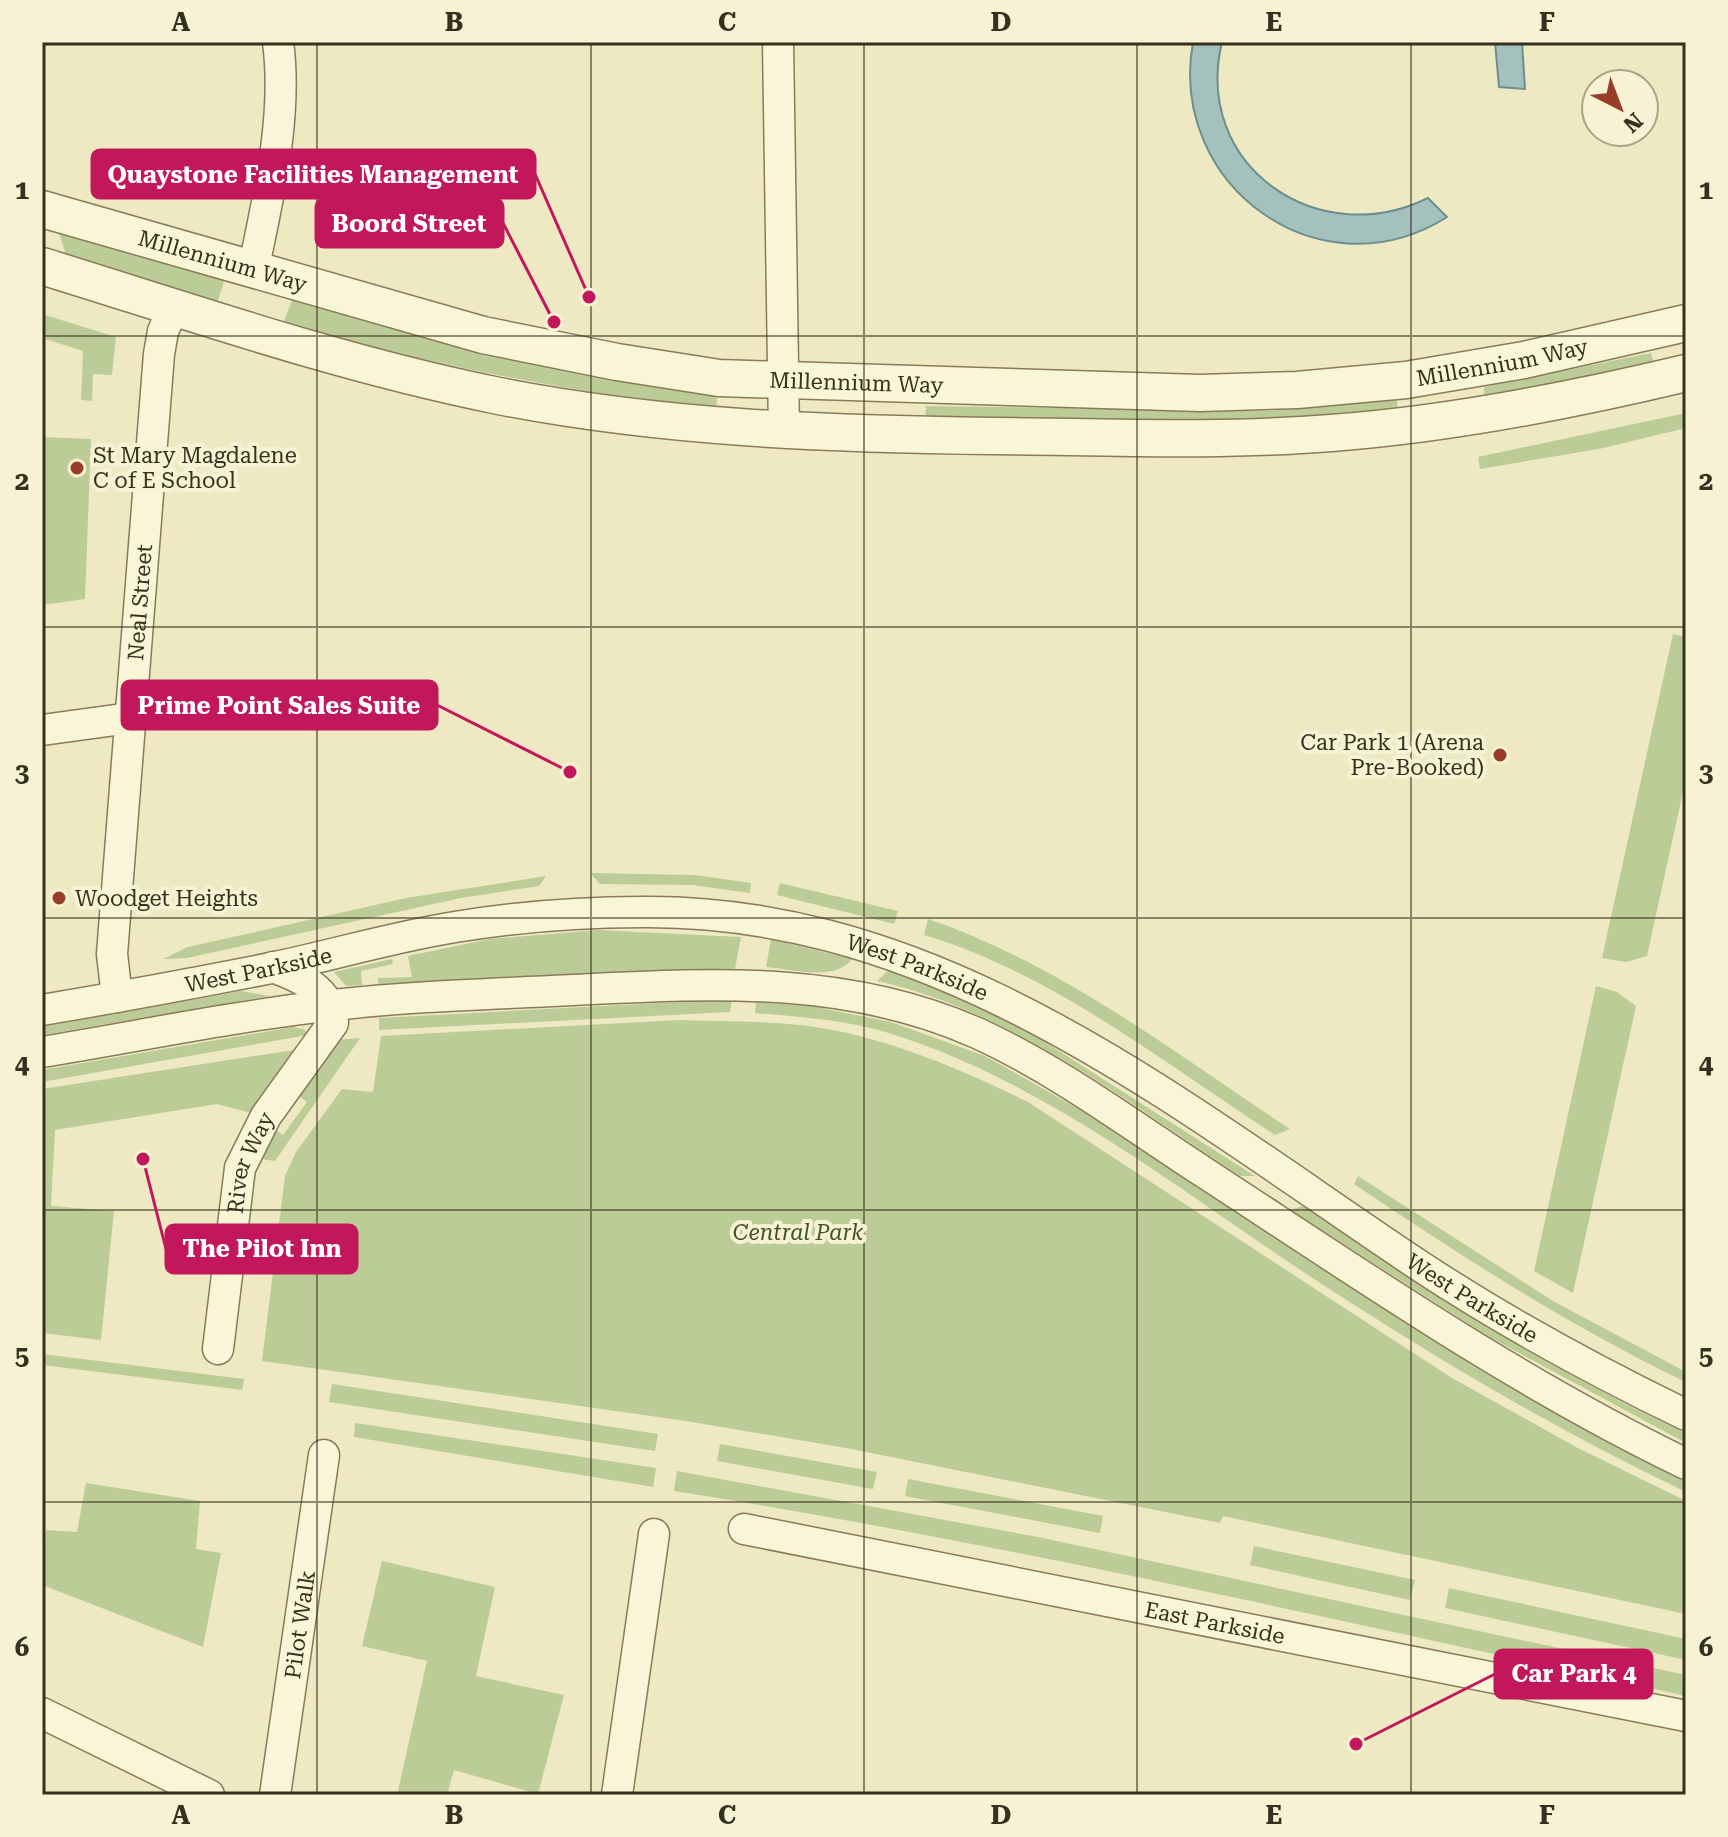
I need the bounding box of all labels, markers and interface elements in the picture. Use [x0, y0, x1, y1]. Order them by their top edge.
text: A [172, 7, 191, 37]
text: B [445, 7, 463, 37]
text: C [718, 7, 736, 37]
text: D [991, 7, 1011, 37]
text: E [1266, 7, 1282, 37]
text: F [1539, 7, 1555, 37]
north arrow [1580, 68, 1660, 148]
text: N [1618, 108, 1648, 137]
callout: Quaystone Facilities Management [92, 150, 535, 198]
text: Quaystone Facilities Management [107, 161, 519, 189]
text: 1 [15, 175, 29, 205]
text: 1 [1699, 175, 1713, 205]
callout: Boord Street [316, 199, 503, 247]
text: Boord Street [332, 210, 487, 238]
street label: Millennium Way [135, 225, 310, 297]
street label: Millennium Way [1414, 334, 1590, 391]
street label: Millennium Way [769, 368, 944, 398]
place label: St Mary Magdalene C of E School [93, 443, 297, 493]
marker: St Mary Magdalene C of E School [68, 459, 86, 477]
text: 2 [15, 466, 29, 496]
text: 2 [1699, 466, 1713, 496]
street label: Neal Street [123, 543, 157, 662]
callout: Prime Point Sales Suite [122, 681, 437, 729]
text: Prime Point Sales Suite [138, 692, 420, 720]
place label: Car Park 1 (Arena Pre-Booked) [1300, 730, 1484, 780]
marker: Car Park 1 (Arena Pre-Booked) [1491, 746, 1509, 764]
text: 3 [15, 758, 29, 788]
text: 3 [1699, 758, 1713, 788]
place label: Woodget Heights [75, 886, 258, 911]
marker: Woodget Heights [50, 889, 68, 907]
street label: West Parkside [844, 929, 992, 1006]
street label: West Parkside [183, 942, 335, 997]
text: 4 [15, 1049, 30, 1079]
text: 4 [1699, 1049, 1714, 1079]
street label: River Way [223, 1108, 279, 1215]
park label: Central Park [733, 1220, 863, 1245]
callout: The Pilot Inn [166, 1225, 357, 1273]
text: The Pilot Inn [182, 1235, 342, 1263]
street label: West Parkside [1402, 1249, 1542, 1348]
text: 5 [15, 1341, 29, 1371]
text: 5 [1699, 1341, 1713, 1371]
street label: Pilot Walk [280, 1569, 320, 1681]
street label: East Parkside [1142, 1597, 1287, 1649]
text: 6 [15, 1632, 29, 1662]
text: 6 [1699, 1632, 1713, 1662]
callout: Car Park 4 [1495, 1650, 1652, 1698]
text: Car Park 4 [1511, 1660, 1637, 1688]
text: A [172, 1800, 191, 1830]
text: B [445, 1800, 463, 1830]
text: C [718, 1800, 736, 1830]
text: D [991, 1800, 1011, 1830]
text: E [1266, 1800, 1282, 1830]
text: F [1539, 1800, 1555, 1830]

